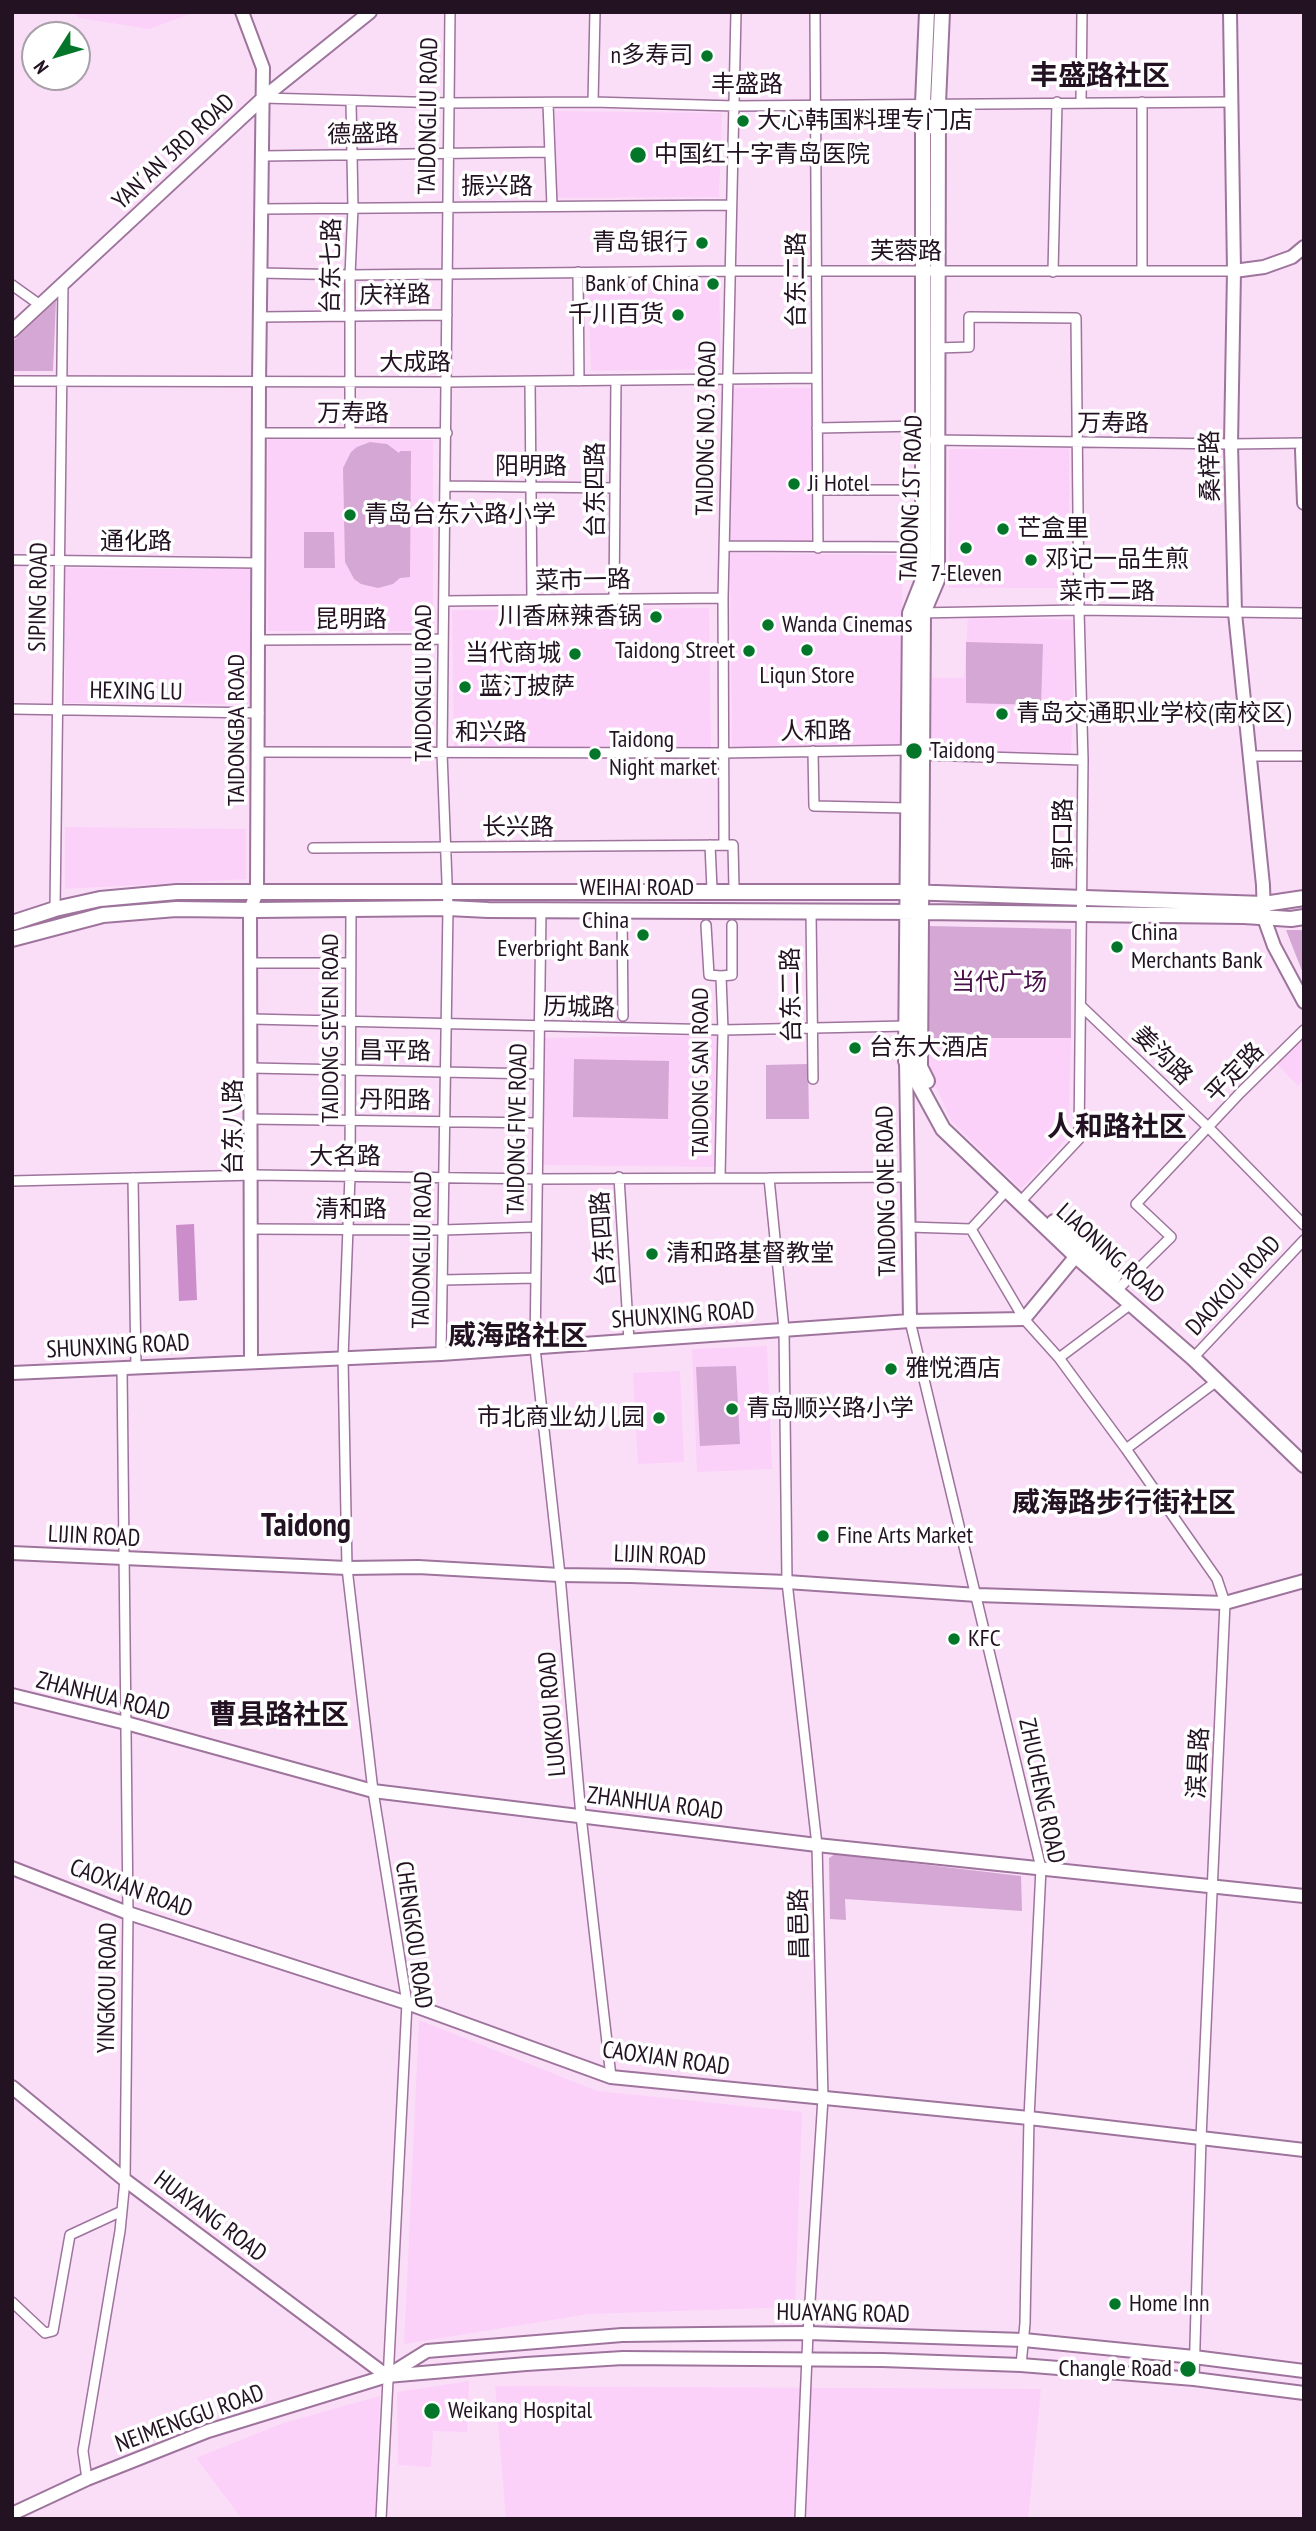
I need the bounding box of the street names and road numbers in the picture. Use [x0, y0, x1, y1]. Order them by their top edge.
street label: TAIDONGLIU ROAD [413, 37, 445, 195]
street label: 丰盛路 [711, 71, 783, 99]
street label: YAN´AN 3RD ROAD [107, 88, 241, 216]
street label: 德盛路 [327, 120, 399, 150]
street label: 振兴路 [461, 173, 533, 201]
street label: 台东七路 [317, 218, 347, 314]
street label: 台东二路 [783, 232, 811, 328]
street label: 芙蓉路 [870, 238, 942, 266]
street label: 庆祥路 [359, 281, 431, 311]
street label: TAIDONG NO.3 ROAD [691, 340, 723, 516]
street label: 大成路 [379, 349, 451, 377]
street label: 万寿路 [317, 400, 389, 428]
street label: 万寿路 [1077, 410, 1149, 438]
street label: TAIDONG 1ST ROAD [895, 414, 929, 582]
street label: 桑梓路 [1196, 430, 1226, 502]
street label: 台东四路 [582, 442, 610, 538]
street label: 阳明路 [495, 453, 567, 481]
street label: 通化路 [100, 528, 172, 556]
street label: SIPING ROAD [24, 542, 54, 652]
street label: 菜市一路 [535, 566, 631, 596]
street label: 菜市二路 [1059, 578, 1155, 606]
street label: TAIDONGLIU ROAD [410, 604, 438, 762]
street label: 昆明路 [315, 606, 387, 634]
street label: TAIDONGBA ROAD [223, 654, 251, 806]
street label: HEXING LU [89, 677, 183, 707]
street label: 人和路 [780, 717, 852, 747]
street label: 和兴路 [455, 719, 527, 747]
street label: 郭口路 [1050, 798, 1078, 870]
street label: 长兴路 [482, 814, 554, 842]
street label: WEIHAI ROAD [580, 874, 694, 902]
street label: TAIDONG SEVEN ROAD [317, 933, 345, 1123]
street label: 台东二路 [777, 947, 807, 1043]
street label: TAIDONG SAN ROAD [687, 987, 715, 1157]
street label: 历城路 [543, 993, 615, 1023]
street label: 姜沟路 [1126, 1021, 1198, 1091]
street label: 昌平路 [359, 1037, 431, 1067]
street label: 平定路 [1200, 1037, 1270, 1109]
street label: TAIDONG FIVE ROAD [502, 1043, 534, 1215]
street label: 台东八路 [220, 1079, 248, 1175]
street label: 丹阳路 [359, 1086, 431, 1116]
street label: TAIDONG ONE ROAD [871, 1105, 903, 1277]
street label: 大名路 [309, 1143, 381, 1171]
street label: TAIDONGLIU ROAD [407, 1171, 439, 1329]
street label: 台东四路 [586, 1190, 622, 1288]
street label: 清和路 [315, 1196, 387, 1224]
street label: LIAONING ROAD [1050, 1198, 1170, 1310]
street label: DAOKOU ROAD [1181, 1230, 1287, 1342]
street label: SHUNXING ROAD [610, 1297, 756, 1335]
street label: SHUNXING ROAD [46, 1329, 190, 1365]
street label: LIJIN ROAD [47, 1520, 141, 1554]
street label: LIJIN ROAD [613, 1540, 707, 1572]
street label: LUOKOU ROAD [533, 1650, 573, 1778]
street label: ZHANHUA ROAD [33, 1666, 173, 1728]
street label: ZHUCHENG ROAD [1012, 1716, 1070, 1866]
street label: 滨县路 [1183, 1726, 1215, 1800]
street label: ZHANHUA ROAD [585, 1781, 725, 1827]
street label: CAOXIAN ROAD [66, 1854, 196, 1924]
street label: CHENGKOU ROAD [388, 1859, 438, 2011]
street label: 昌邑路 [785, 1888, 815, 1960]
street label: YINGKOU ROAD [92, 1922, 124, 2054]
street label: CAOXIAN ROAD [600, 2036, 732, 2082]
street label: HUAYANG ROAD [148, 2165, 272, 2269]
street label: HUAYANG ROAD [776, 2298, 910, 2330]
street label: NEIMENGGU ROAD [112, 2379, 268, 2459]

